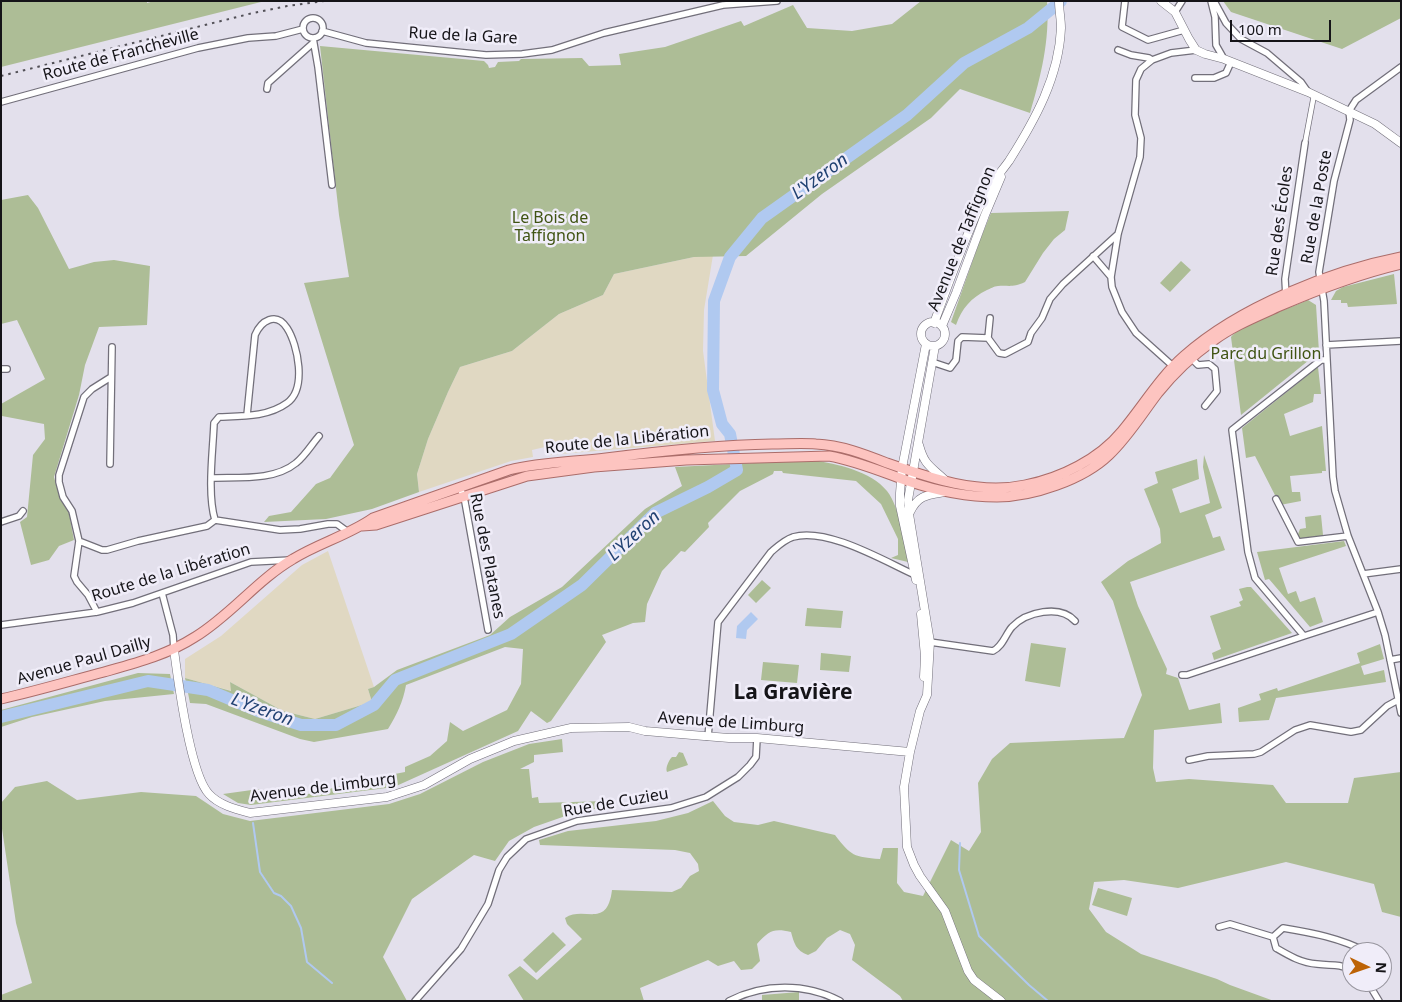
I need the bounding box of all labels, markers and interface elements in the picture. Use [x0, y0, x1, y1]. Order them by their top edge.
scale bar [1232, 10, 1333, 42]
text: 100 m [1238, 19, 1282, 39]
street label: Rue de la Gare [408, 24, 518, 48]
street label: Route de Francheville [41, 25, 201, 85]
water label: L'Yzeron [788, 149, 852, 205]
street label: Rue de la Poste [1298, 149, 1336, 265]
street label: Avenue de Taffignon [924, 164, 1000, 314]
street label: Rue des Écoles [1263, 165, 1297, 277]
park label: Le Bois de Taffignon [512, 208, 588, 246]
park label: Parc du Grillon [1211, 344, 1321, 364]
street label: Route de la Libération [544, 422, 710, 458]
street label: Rue des Platanes [465, 491, 509, 621]
water label: L'Yzeron [603, 506, 665, 566]
street label: Route de la Libération [89, 540, 253, 606]
street label: Avenue Paul Dailly [15, 633, 153, 689]
district label: La Gravière [734, 680, 852, 706]
water label: L'Yzeron [228, 689, 296, 731]
street label: Avenue de Limburg [657, 708, 805, 738]
street label: Avenue de Limburg [249, 770, 397, 806]
street label: Rue de Cuzieu [562, 784, 670, 822]
north arrow [1342, 942, 1392, 992]
text: N [1372, 962, 1391, 974]

